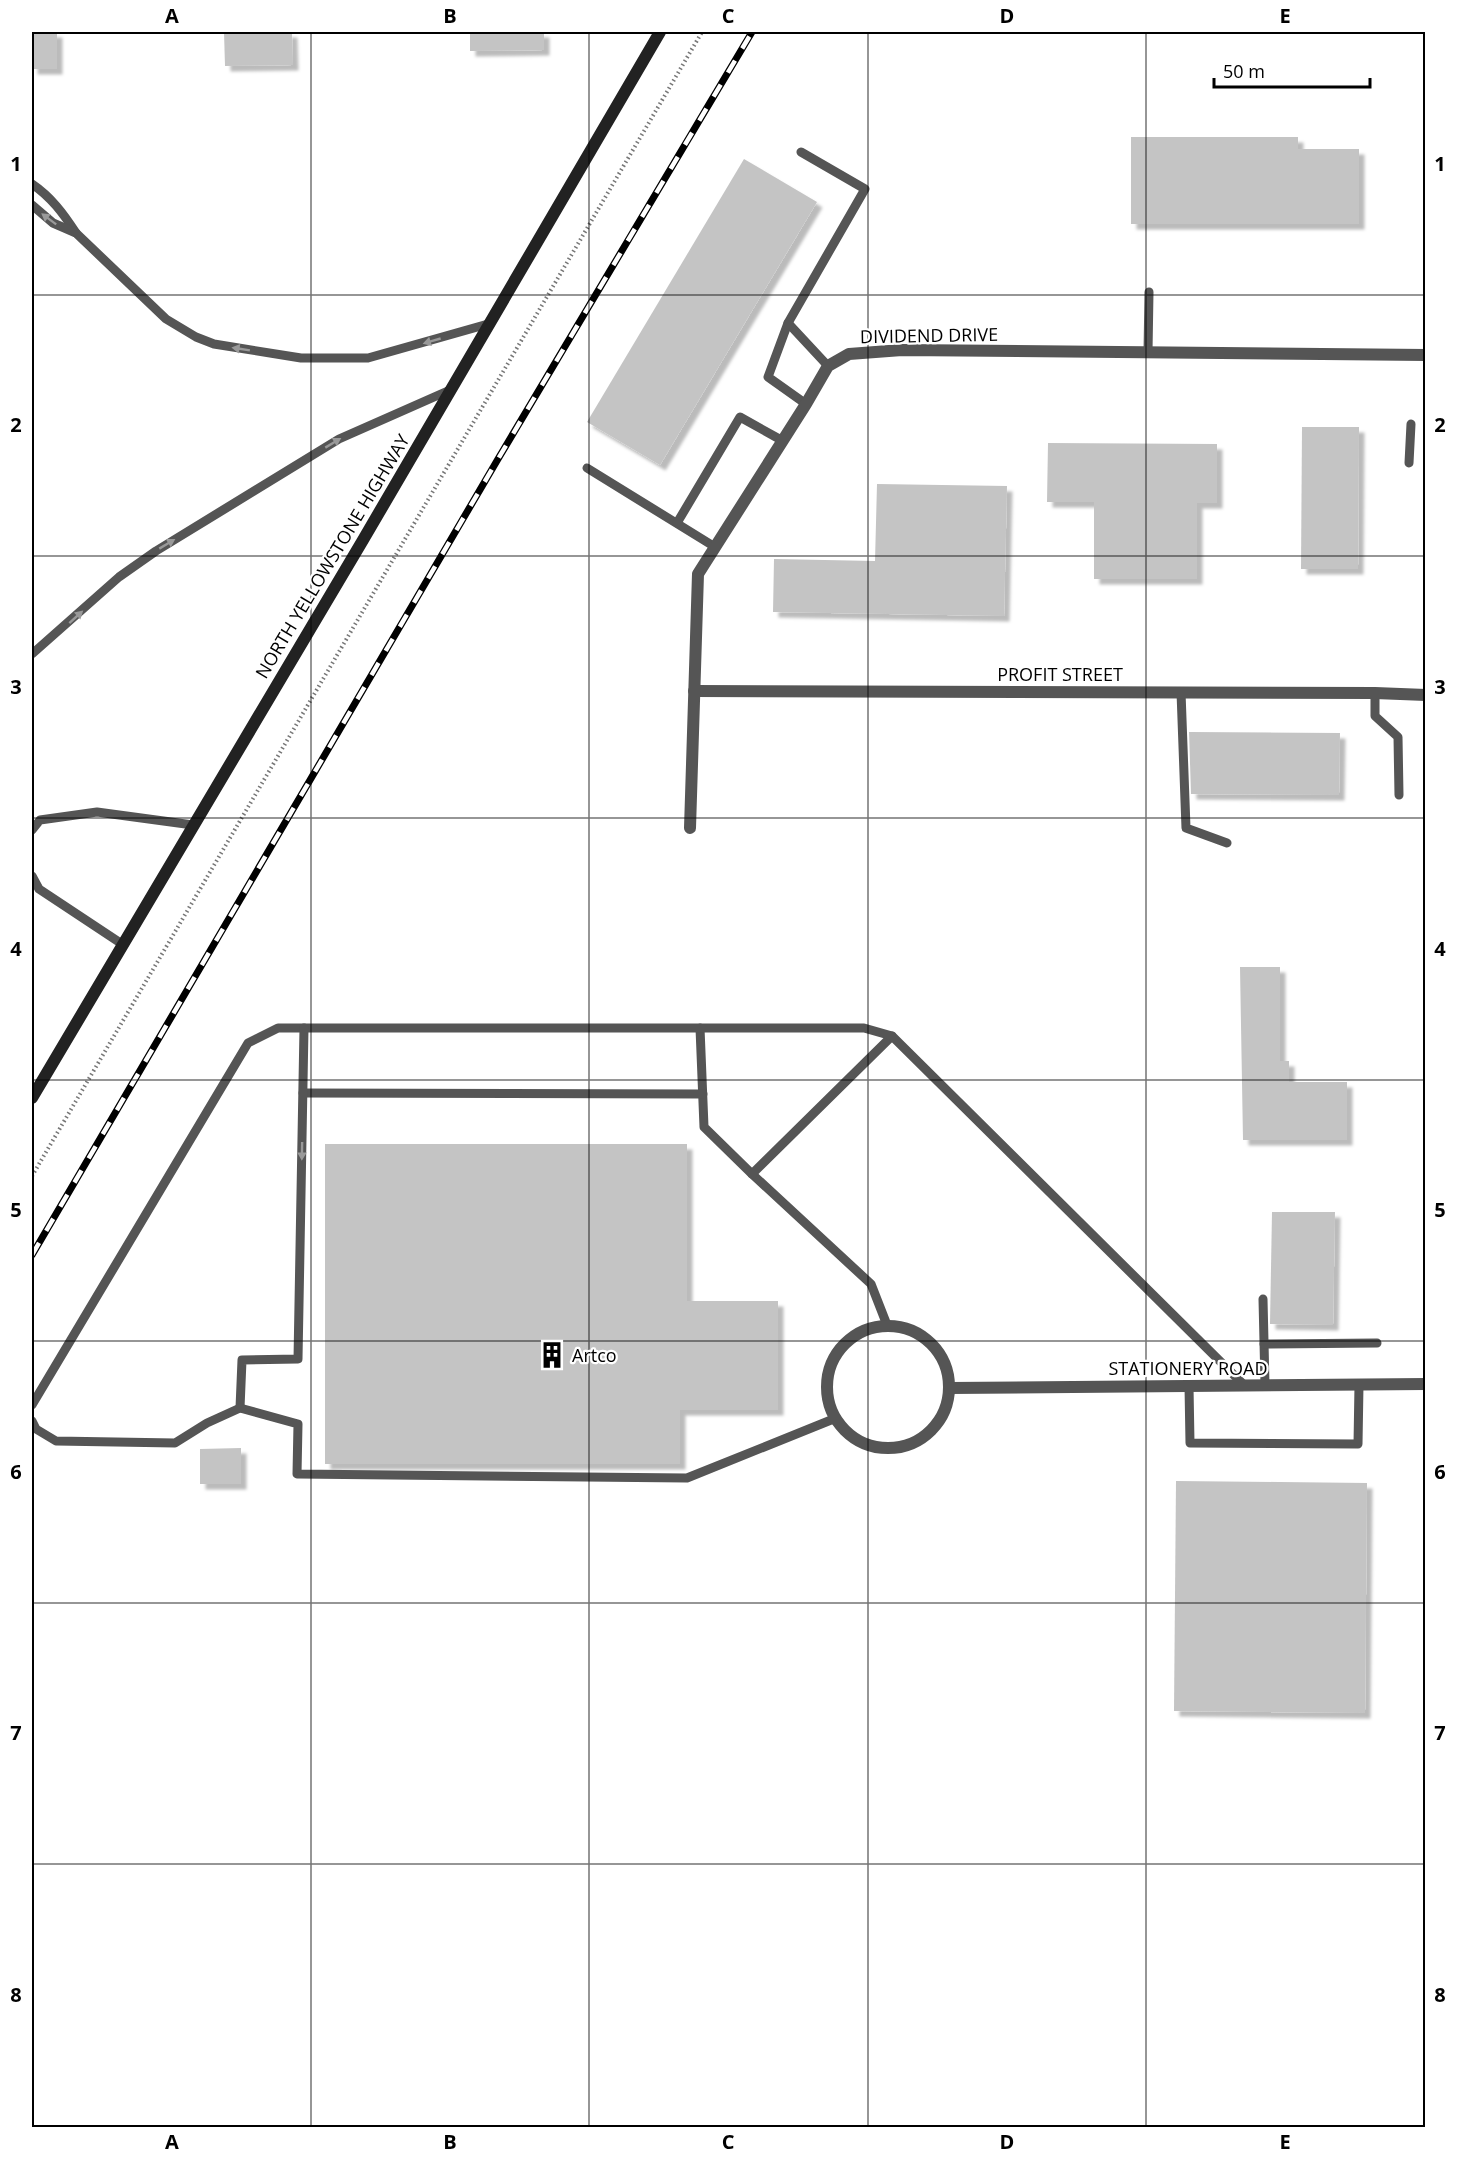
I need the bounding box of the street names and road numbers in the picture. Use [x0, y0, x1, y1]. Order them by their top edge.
street label: DIVIDEND DRIVE [860, 322, 998, 348]
street label: NORTH YELLOWSTONE HIGHWAY [249, 429, 415, 683]
street label: PROFIT STREET [997, 662, 1123, 686]
street label: STATIONERY ROAD [1108, 1356, 1268, 1380]

